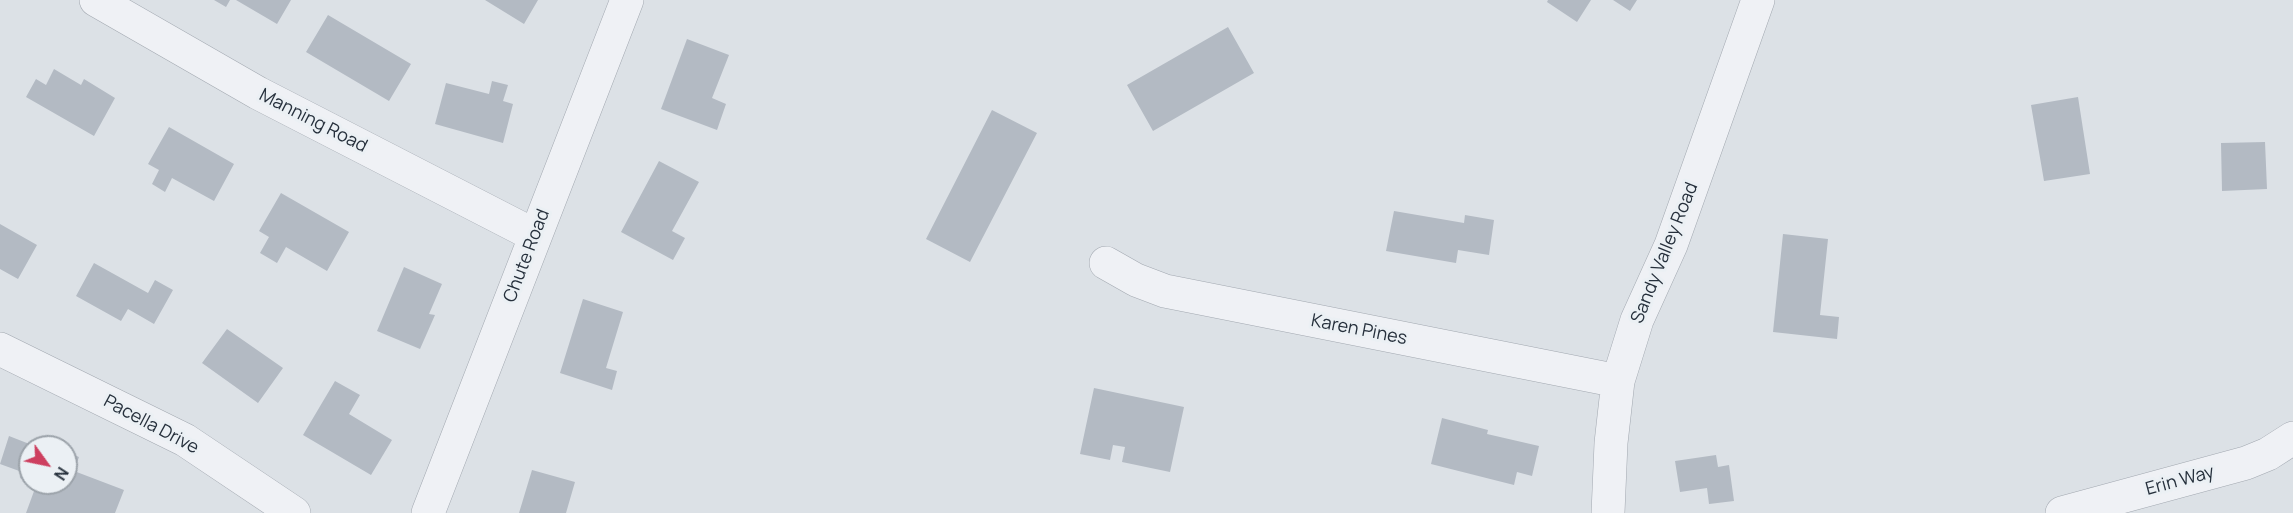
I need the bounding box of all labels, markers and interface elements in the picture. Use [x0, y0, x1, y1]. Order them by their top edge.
street label: Manning Road [255, 85, 371, 157]
street label: Sandy Valley Road [1627, 179, 1703, 327]
street label: Chute Road [499, 206, 555, 306]
street label: Karen Pines [1309, 310, 1409, 350]
street label: Pacella Drive [100, 391, 202, 459]
north arrow [18, 435, 78, 495]
street label: Erin Way [2143, 461, 2217, 501]
text: N [49, 463, 74, 485]

